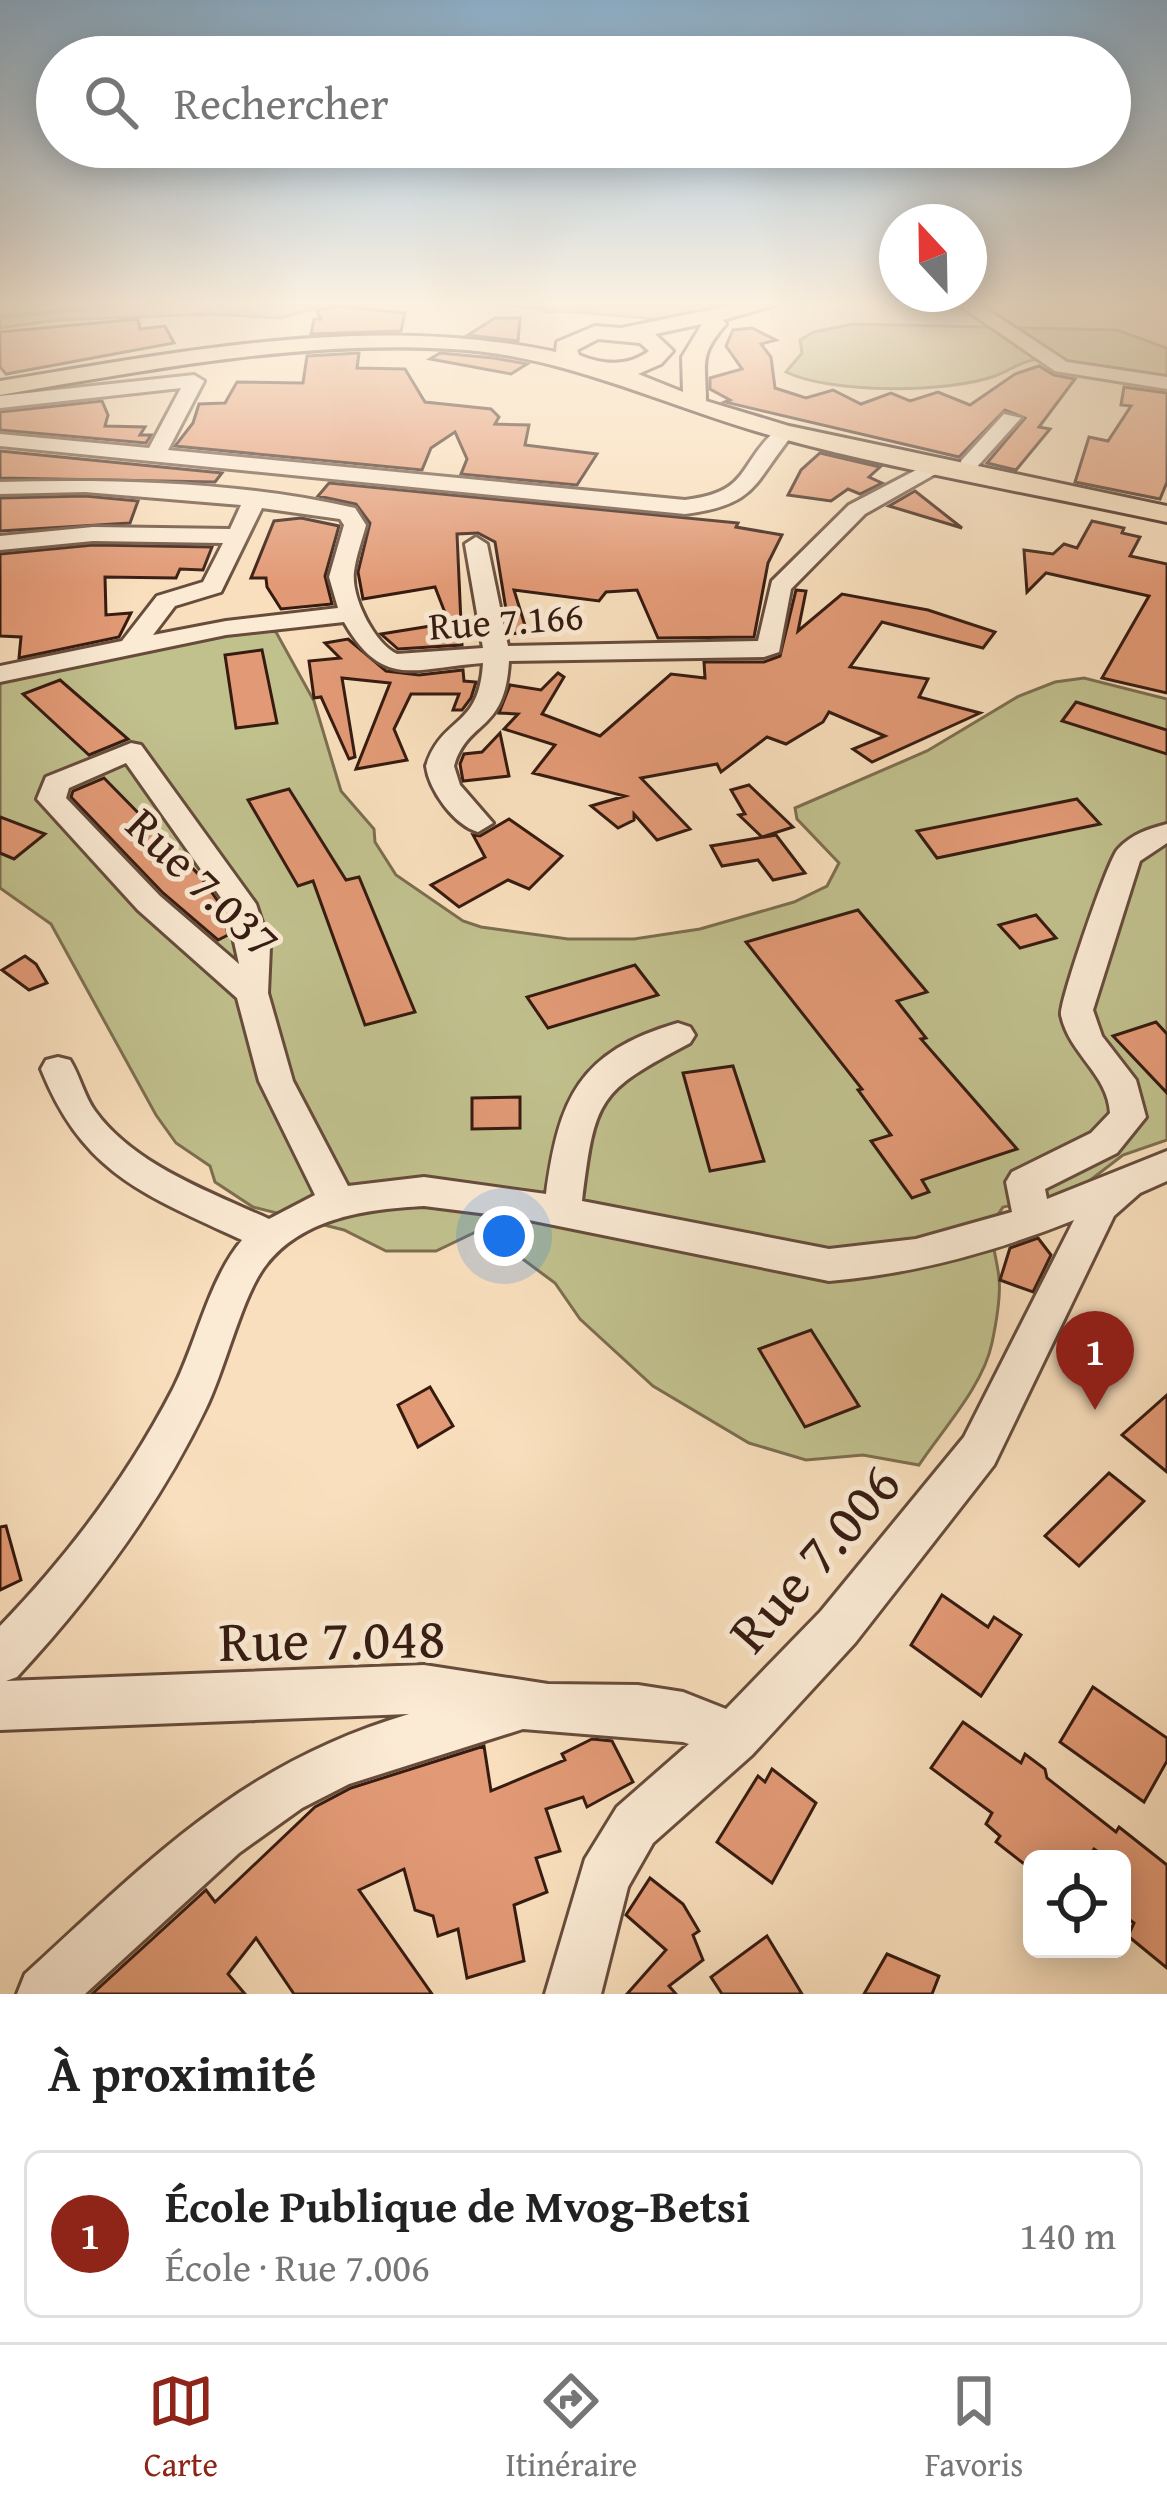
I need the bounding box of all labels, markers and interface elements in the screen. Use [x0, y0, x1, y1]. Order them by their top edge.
search box [36, 36, 1131, 168]
icon: search [78, 69, 144, 135]
text: Rechercher [174, 70, 389, 135]
north arrow [879, 204, 987, 312]
street label: Rue 7.166 [427, 586, 585, 654]
street label: Rue 7.037 [111, 790, 297, 974]
your location [474, 1206, 534, 1266]
pin: 1 [1056, 1311, 1134, 1410]
street label: Rue 7.006 [707, 1444, 919, 1670]
street label: Rue 7.048 [218, 1594, 446, 1682]
map controls [1023, 1850, 1131, 1958]
button: locate [1023, 1850, 1131, 1958]
text: À proximité [48, 2035, 316, 2110]
text: École Publique de Mvog-Betsi [165, 2173, 750, 2238]
text: 1 [80, 2206, 100, 2263]
text: 140 m [1019, 2206, 1116, 2263]
text: École · Rue 7.006 [165, 2238, 430, 2295]
tab: Carte [144, 2368, 218, 2488]
tab: Itinéraire [505, 2368, 637, 2488]
tab: Favoris [925, 2368, 1023, 2488]

